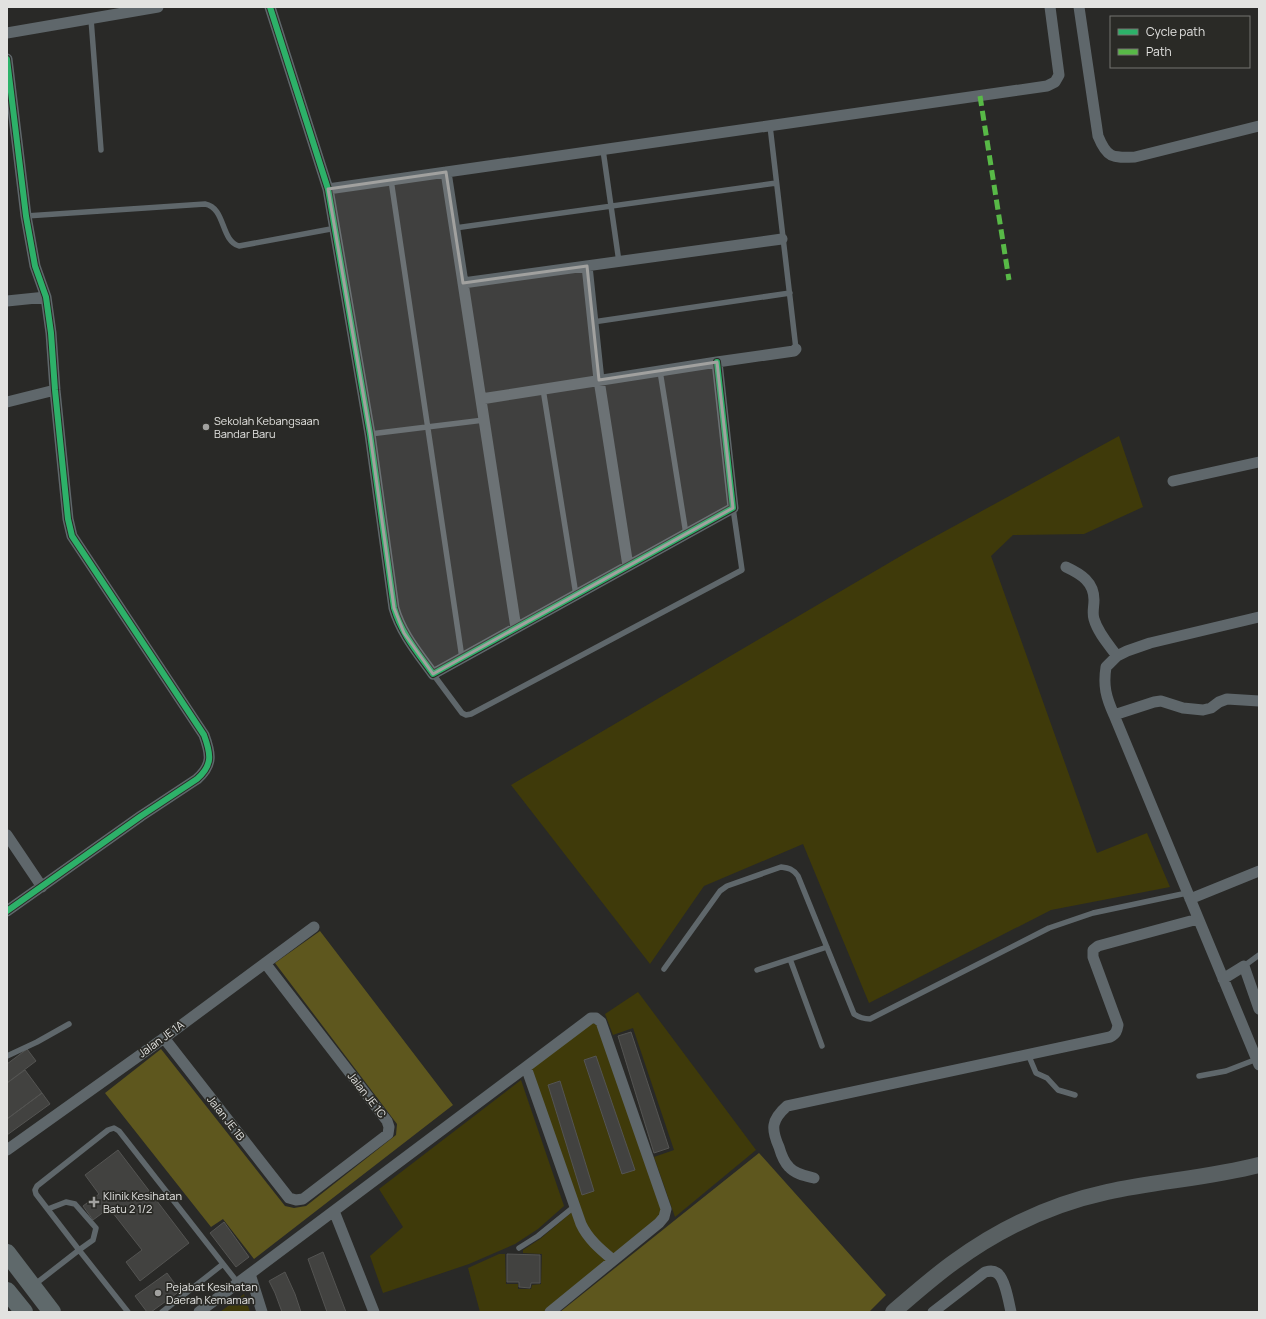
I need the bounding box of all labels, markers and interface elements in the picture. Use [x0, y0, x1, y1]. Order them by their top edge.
legend [1110, 16, 1250, 68]
text: Cycle path [1146, 23, 1205, 40]
text: Path [1146, 43, 1172, 60]
place label: Sekolah Kebangsaan Bandar Baru [214, 413, 319, 441]
marker: Sekolah Kebangsaan Bandar Baru [201, 422, 211, 432]
street label: Jalan JE 1A [135, 1017, 187, 1060]
street label: Jalan JE 1C [345, 1069, 390, 1121]
street label: Jalan JE 1B [204, 1092, 249, 1143]
place label: Klinik Kesihatan Batu 2 1/2 [103, 1188, 182, 1216]
marker: Klinik Kesihatan Batu 2 1/2 [88, 1196, 100, 1208]
place label: Pejabat Kesihatan Daerah Kemaman [166, 1279, 258, 1307]
marker: Pejabat Kesihatan Daerah Kemaman [153, 1288, 163, 1298]

